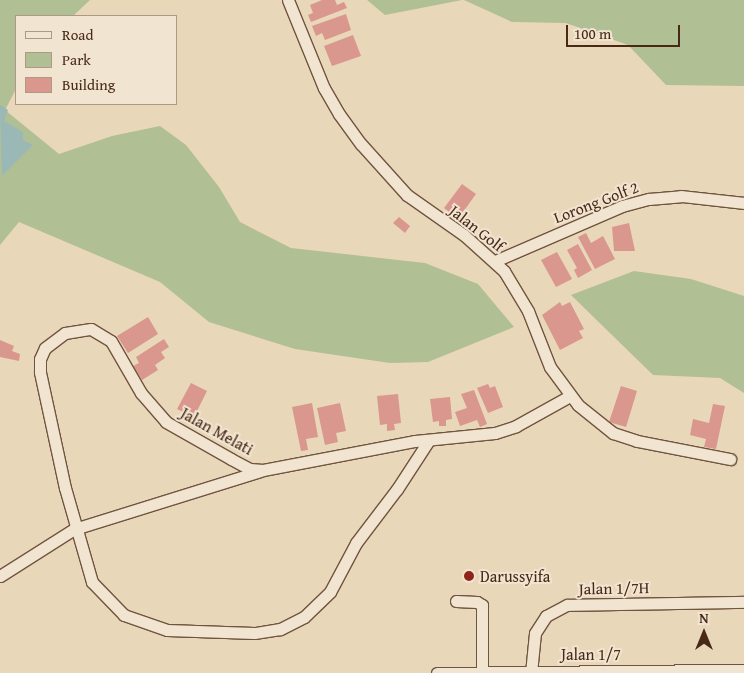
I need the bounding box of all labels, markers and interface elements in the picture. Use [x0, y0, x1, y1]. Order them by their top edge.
legend [15, 15, 178, 105]
scale bar [569, 15, 683, 47]
text: 100 m [574, 23, 611, 44]
text: Road [62, 24, 93, 45]
text: Park [62, 49, 91, 70]
text: Building [62, 74, 115, 95]
street label: Lorong Golf 2 [551, 177, 641, 227]
street label: Jalan Golf [446, 201, 508, 255]
street label: Jalan Melati [177, 403, 257, 459]
place label: Darussyifa [480, 566, 550, 586]
marker: Darussyifa [462, 569, 476, 583]
street label: Jalan 1/7H [578, 578, 650, 598]
north arrow [679, 608, 729, 658]
text: N [699, 608, 709, 628]
street label: Jalan 1/7 [561, 644, 621, 664]

